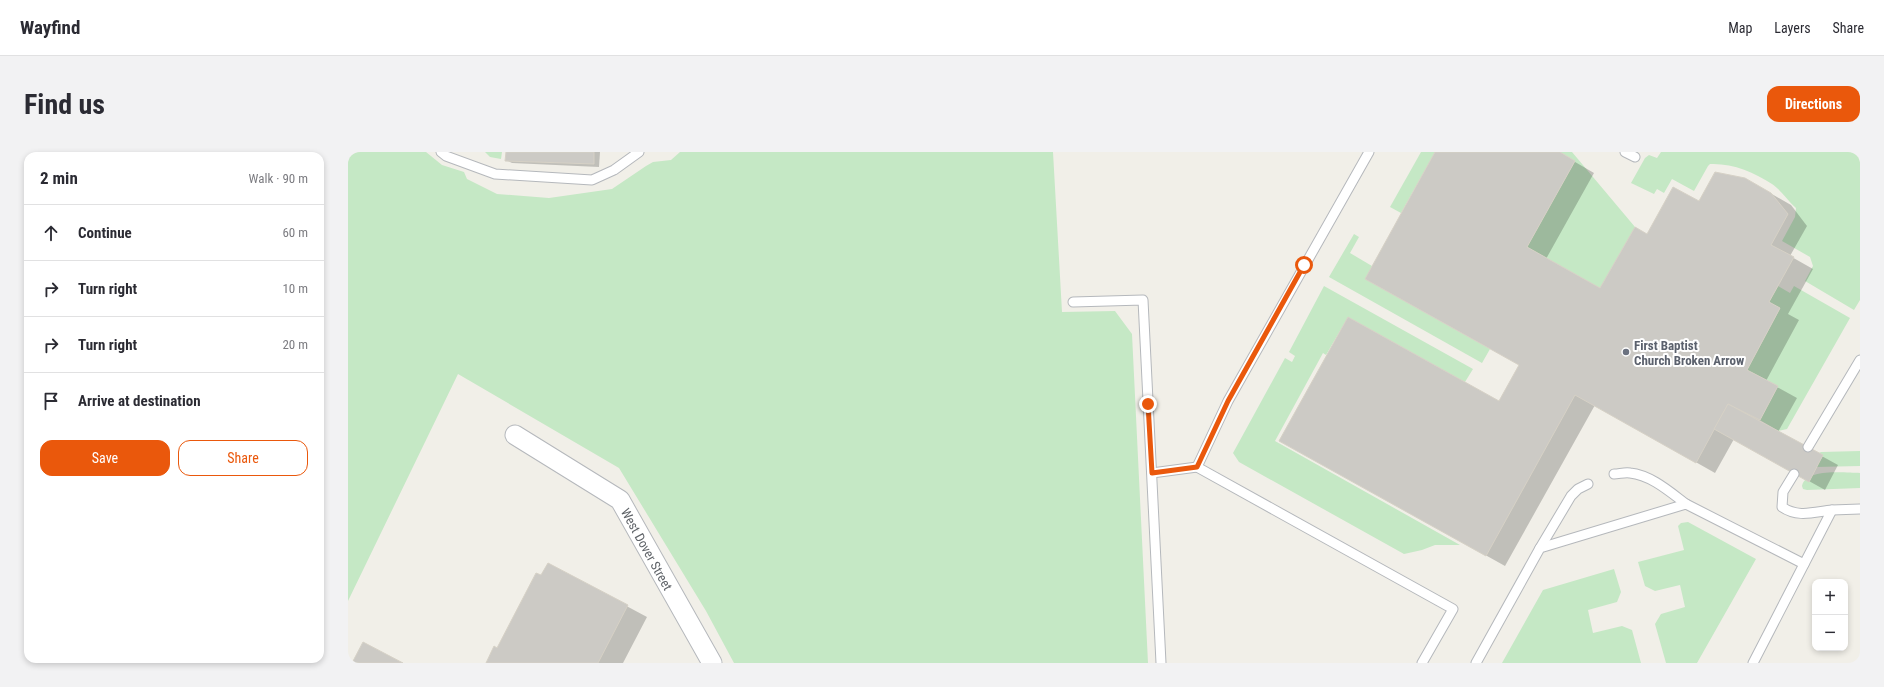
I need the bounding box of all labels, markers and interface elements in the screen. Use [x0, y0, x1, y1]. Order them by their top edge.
text: Wayfind [20, 16, 80, 39]
text: Map [1728, 20, 1752, 36]
text: Layers [1774, 20, 1811, 36]
text: Share [1833, 20, 1864, 36]
button: Directions [1767, 86, 1860, 122]
text: Find us [24, 88, 105, 121]
text: 2 min [40, 168, 78, 188]
text: Walk · 90 m [248, 171, 308, 186]
icon: ahead [40, 222, 62, 244]
text: Continue [78, 224, 132, 242]
text: 60 m [282, 225, 308, 240]
route start [1295, 256, 1313, 274]
icon: right [40, 278, 62, 300]
text: Turn right [78, 280, 137, 298]
text: 10 m [282, 281, 308, 296]
icon: right [40, 334, 62, 356]
text: Turn right [78, 336, 137, 354]
text: 20 m [282, 337, 308, 352]
place label: First Baptist Church Broken Arrow [1634, 338, 1744, 368]
marker: First Baptist Church Broken Arrow [1621, 347, 1631, 357]
icon: arrive [40, 390, 62, 412]
text: Arrive at destination [78, 392, 201, 410]
route end [1139, 395, 1157, 413]
button: Save [40, 440, 170, 476]
button: Share [178, 440, 308, 476]
street label: West Dover Street [618, 506, 675, 593]
map controls [1812, 579, 1848, 651]
button: + [1812, 579, 1848, 615]
button: − [1812, 615, 1848, 651]

